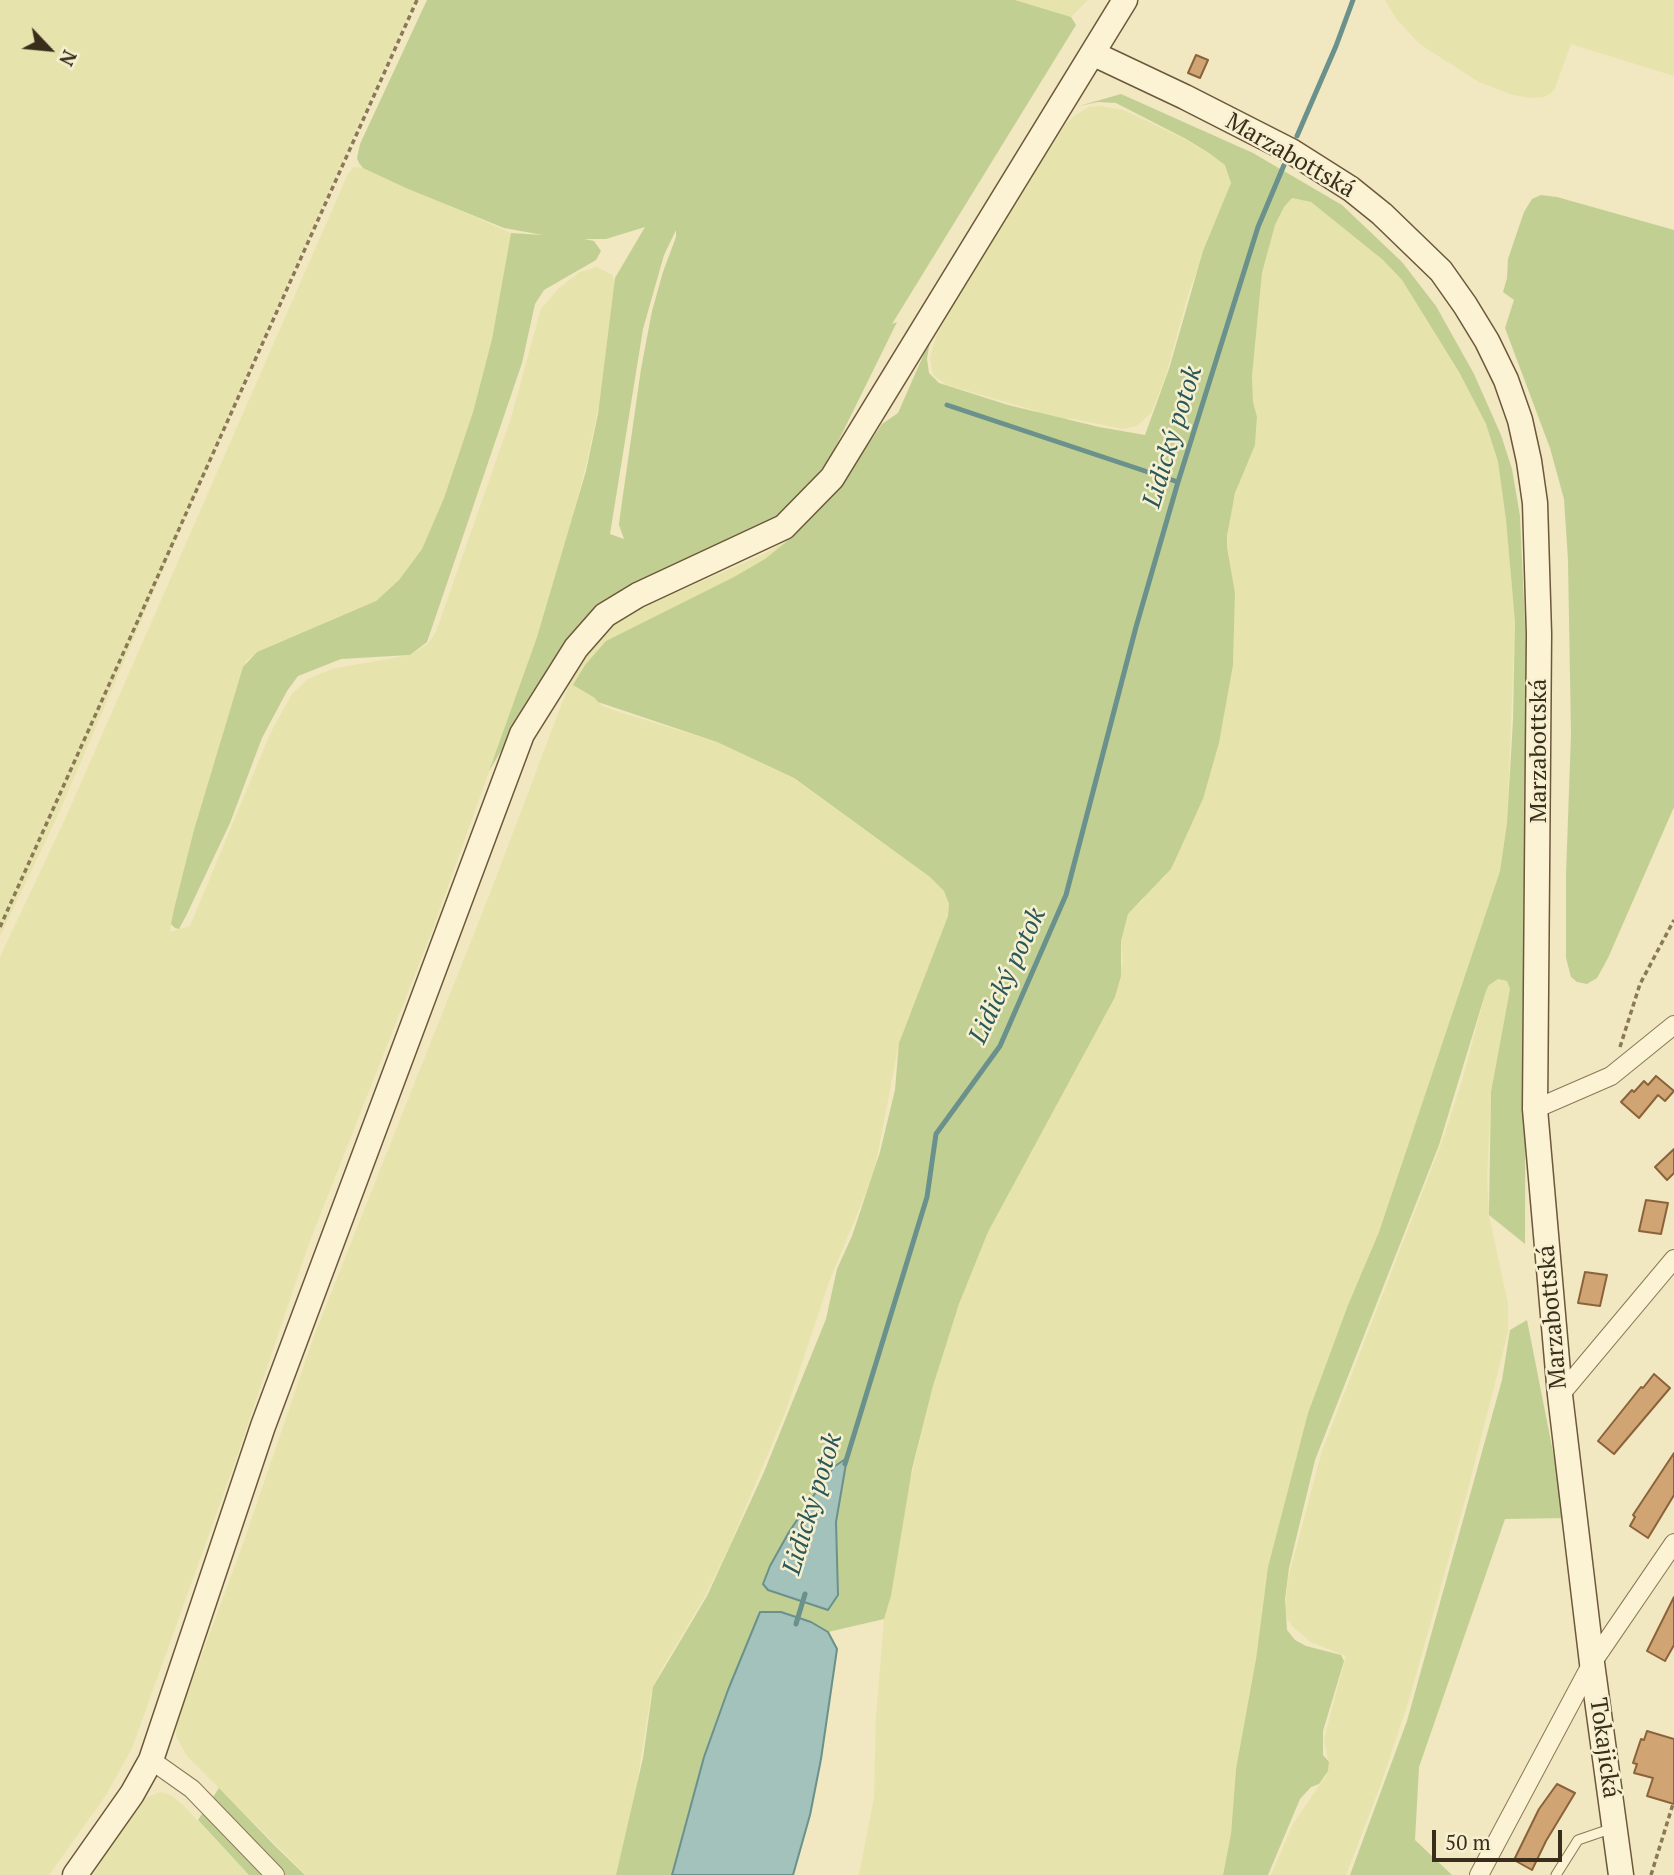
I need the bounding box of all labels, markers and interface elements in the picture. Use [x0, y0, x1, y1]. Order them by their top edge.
north arrow [14, 14, 84, 84]
text: N [54, 46, 83, 70]
street label: Marzabottská [1220, 107, 1360, 205]
water label: Lidický potok [1137, 363, 1209, 511]
street label: Marzabottská [1525, 679, 1553, 823]
water label: Lidický potok [963, 903, 1053, 1049]
street label: Marzabottská [1532, 1244, 1574, 1390]
water label: Lidický potok [777, 1430, 849, 1578]
street label: Tokajická [1583, 1696, 1625, 1800]
scale bar [1436, 1815, 1566, 1859]
text: 50 m [1445, 1828, 1491, 1856]

